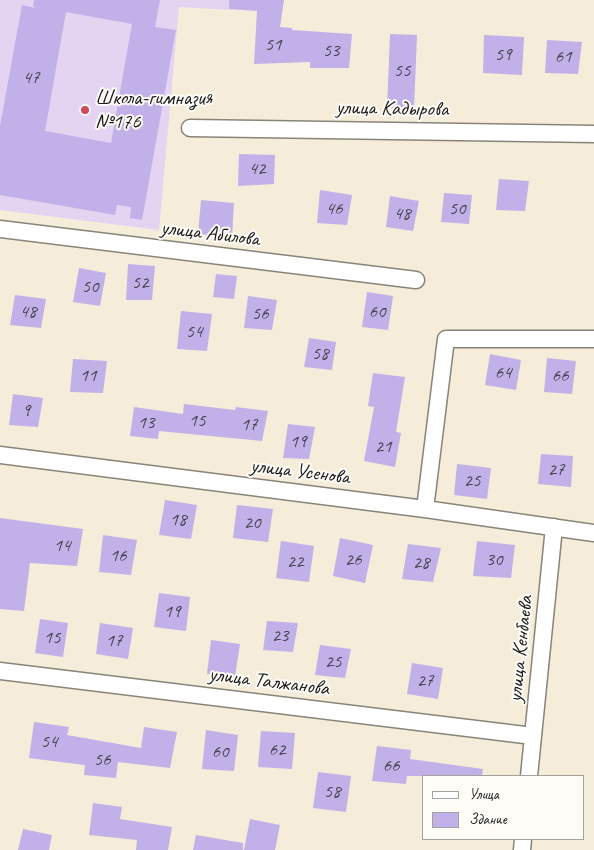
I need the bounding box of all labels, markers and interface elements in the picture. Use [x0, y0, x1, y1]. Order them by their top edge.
house number: 51 [264, 34, 282, 56]
house number: 53 [322, 40, 340, 62]
house number: 59 [494, 44, 512, 66]
house number: 61 [554, 46, 572, 68]
house number: 55 [393, 60, 411, 82]
house number: 47 [22, 67, 40, 89]
place label: Школа-гимназия №176 [95, 85, 212, 135]
street label: улица Кадырова [336, 95, 448, 123]
marker: Школа-гимназия №176 [79, 104, 91, 116]
house number: 42 [248, 158, 266, 180]
house number: 46 [325, 198, 343, 220]
house number: 50 [448, 198, 466, 220]
house number: 48 [393, 203, 411, 225]
street label: улица Абилова [159, 215, 261, 253]
house number: 52 [131, 272, 149, 294]
house number: 50 [81, 276, 99, 298]
house number: 48 [19, 301, 37, 323]
house number: 60 [368, 301, 386, 323]
house number: 56 [251, 303, 269, 325]
house number: 54 [185, 321, 203, 343]
house number: 58 [311, 343, 329, 365]
house number: 64 [494, 362, 512, 384]
house number: 11 [79, 365, 97, 387]
house number: 66 [551, 365, 569, 387]
house number: 9 [22, 400, 30, 422]
house number: 15 [188, 410, 206, 432]
house number: 13 [137, 412, 155, 434]
house number: 17 [240, 414, 258, 436]
house number: 19 [289, 431, 307, 453]
house number: 21 [374, 436, 392, 458]
street label: улица Усенова [249, 453, 351, 491]
house number: 27 [547, 459, 565, 481]
house number: 25 [463, 470, 481, 492]
house number: 18 [169, 509, 187, 531]
house number: 20 [243, 512, 261, 534]
house number: 14 [53, 535, 71, 557]
house number: 16 [109, 545, 127, 567]
house number: 26 [344, 549, 362, 571]
house number: 30 [485, 549, 503, 571]
house number: 22 [286, 551, 304, 573]
house number: 28 [412, 552, 430, 574]
street label: улица Кенбаева [503, 594, 539, 704]
house number: 19 [163, 601, 181, 623]
house number: 23 [271, 625, 289, 647]
house number: 15 [43, 627, 61, 649]
house number: 17 [105, 630, 123, 652]
house number: 25 [324, 651, 342, 673]
street label: улица Талжанова [207, 662, 331, 702]
house number: 27 [416, 670, 434, 692]
house number: 54 [40, 731, 58, 753]
house number: 62 [268, 739, 286, 761]
house number: 60 [211, 741, 229, 763]
house number: 56 [93, 749, 111, 771]
house number: 66 [382, 755, 400, 777]
legend [422, 775, 584, 840]
house number: 58 [323, 781, 341, 803]
text: Улица [469, 785, 499, 804]
text: Здание [469, 810, 507, 829]

